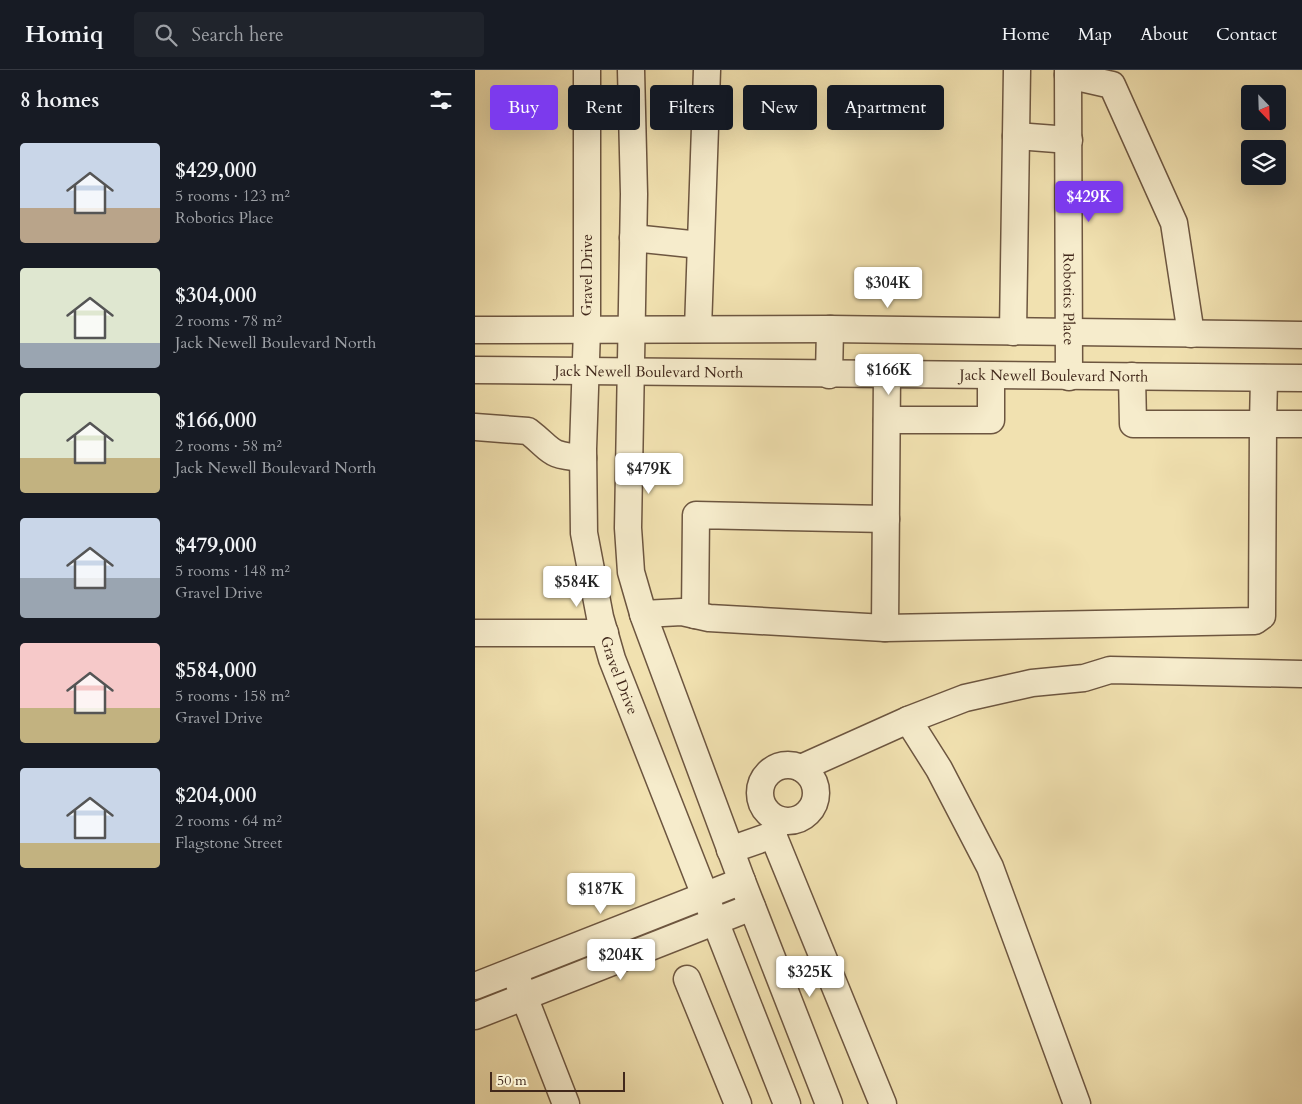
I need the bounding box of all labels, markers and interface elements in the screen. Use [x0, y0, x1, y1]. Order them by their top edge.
search box [134, 12, 484, 57]
text: Homiq [25, 18, 104, 51]
icon: search [152, 21, 180, 49]
text: Search here [192, 22, 284, 48]
text: Home [1002, 22, 1050, 47]
text: Map [1078, 22, 1112, 47]
text: About [1140, 22, 1188, 47]
text: Contact [1216, 22, 1277, 47]
chip: Buy [490, 85, 558, 130]
chip: Rent [568, 85, 640, 130]
chip: Filters [650, 85, 733, 130]
chip: New [743, 85, 817, 130]
chip: Apartment [827, 85, 944, 130]
north arrow [1241, 85, 1286, 130]
map controls [1241, 85, 1286, 185]
text: 8 homes [20, 86, 99, 115]
icon: filters [427, 86, 455, 114]
button: layers [1241, 140, 1286, 185]
text: $429,000 [175, 156, 256, 185]
icon: home [60, 163, 120, 223]
pin: $429K [1054, 180, 1124, 223]
text: 5 rooms · 123 m² [175, 185, 290, 207]
text: $429K [1066, 186, 1112, 208]
text: Robotics Place [175, 207, 273, 229]
street label: Gravel Drive [577, 234, 597, 316]
street label: Robotics Place [1059, 253, 1079, 345]
pin: $304K [853, 266, 923, 309]
text: $304K [865, 272, 911, 294]
text: $304,000 [175, 281, 256, 310]
icon: home [60, 288, 120, 348]
text: 2 rooms · 78 m² [175, 310, 282, 332]
text: Jack Newell Boulevard North [175, 332, 376, 354]
pin: $166K [854, 354, 924, 396]
text: $166K [866, 359, 912, 381]
street label: Jack Newell Boulevard North [553, 361, 744, 383]
street label: Jack Newell Boulevard North [958, 365, 1149, 387]
text: $166,000 [175, 406, 256, 435]
icon: home [60, 413, 120, 473]
text: 2 rooms · 58 m² [175, 435, 282, 457]
pin: $479K [614, 452, 684, 495]
text: Jack Newell Boulevard North [175, 457, 376, 479]
text: $479K [626, 458, 672, 480]
text: $479,000 [175, 531, 256, 560]
icon: home [60, 538, 120, 598]
text: 5 rooms · 148 m² [175, 560, 290, 582]
pin: $584K [542, 566, 612, 608]
text: $584K [554, 571, 600, 593]
text: Gravel Drive [175, 582, 263, 604]
street label: Gravel Drive [596, 634, 643, 718]
text: $584,000 [175, 656, 256, 685]
icon: home [60, 663, 120, 723]
text: 5 rooms · 158 m² [175, 685, 290, 707]
text: Gravel Drive [175, 707, 263, 729]
text: $204,000 [175, 781, 256, 810]
icon: home [60, 788, 120, 848]
text: 2 rooms · 64 m² [175, 810, 282, 832]
text: Flagstone Street [175, 832, 282, 854]
pin: $187K [566, 872, 636, 915]
text: $187K [578, 878, 624, 900]
pin: $204K [586, 938, 656, 981]
text: $204K [598, 944, 644, 966]
pin: $325K [775, 956, 845, 998]
text: $325K [787, 961, 833, 983]
scale bar [490, 1069, 625, 1092]
text: 50 m [497, 1071, 527, 1090]

